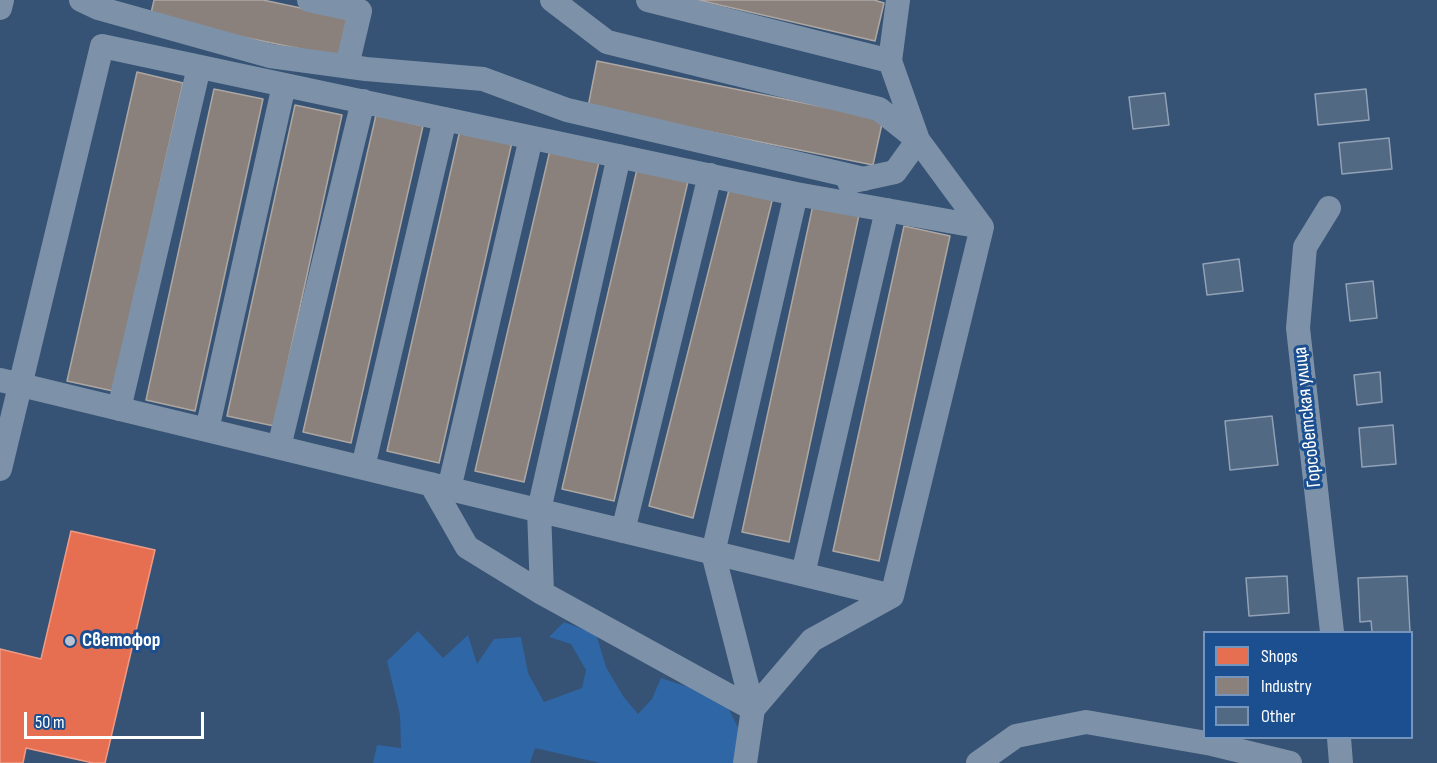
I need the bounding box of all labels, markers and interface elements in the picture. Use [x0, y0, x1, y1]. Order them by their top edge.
street label: Горсоветская улица [1289, 346, 1327, 488]
place label: Светофор [82, 629, 160, 653]
legend [1203, 631, 1413, 739]
marker: Светофор [63, 634, 77, 648]
text: Shops [1261, 646, 1298, 667]
text: Industry [1261, 676, 1312, 697]
scale bar [27, 700, 207, 738]
text: Other [1261, 706, 1295, 727]
text: 50 m [35, 712, 65, 733]

